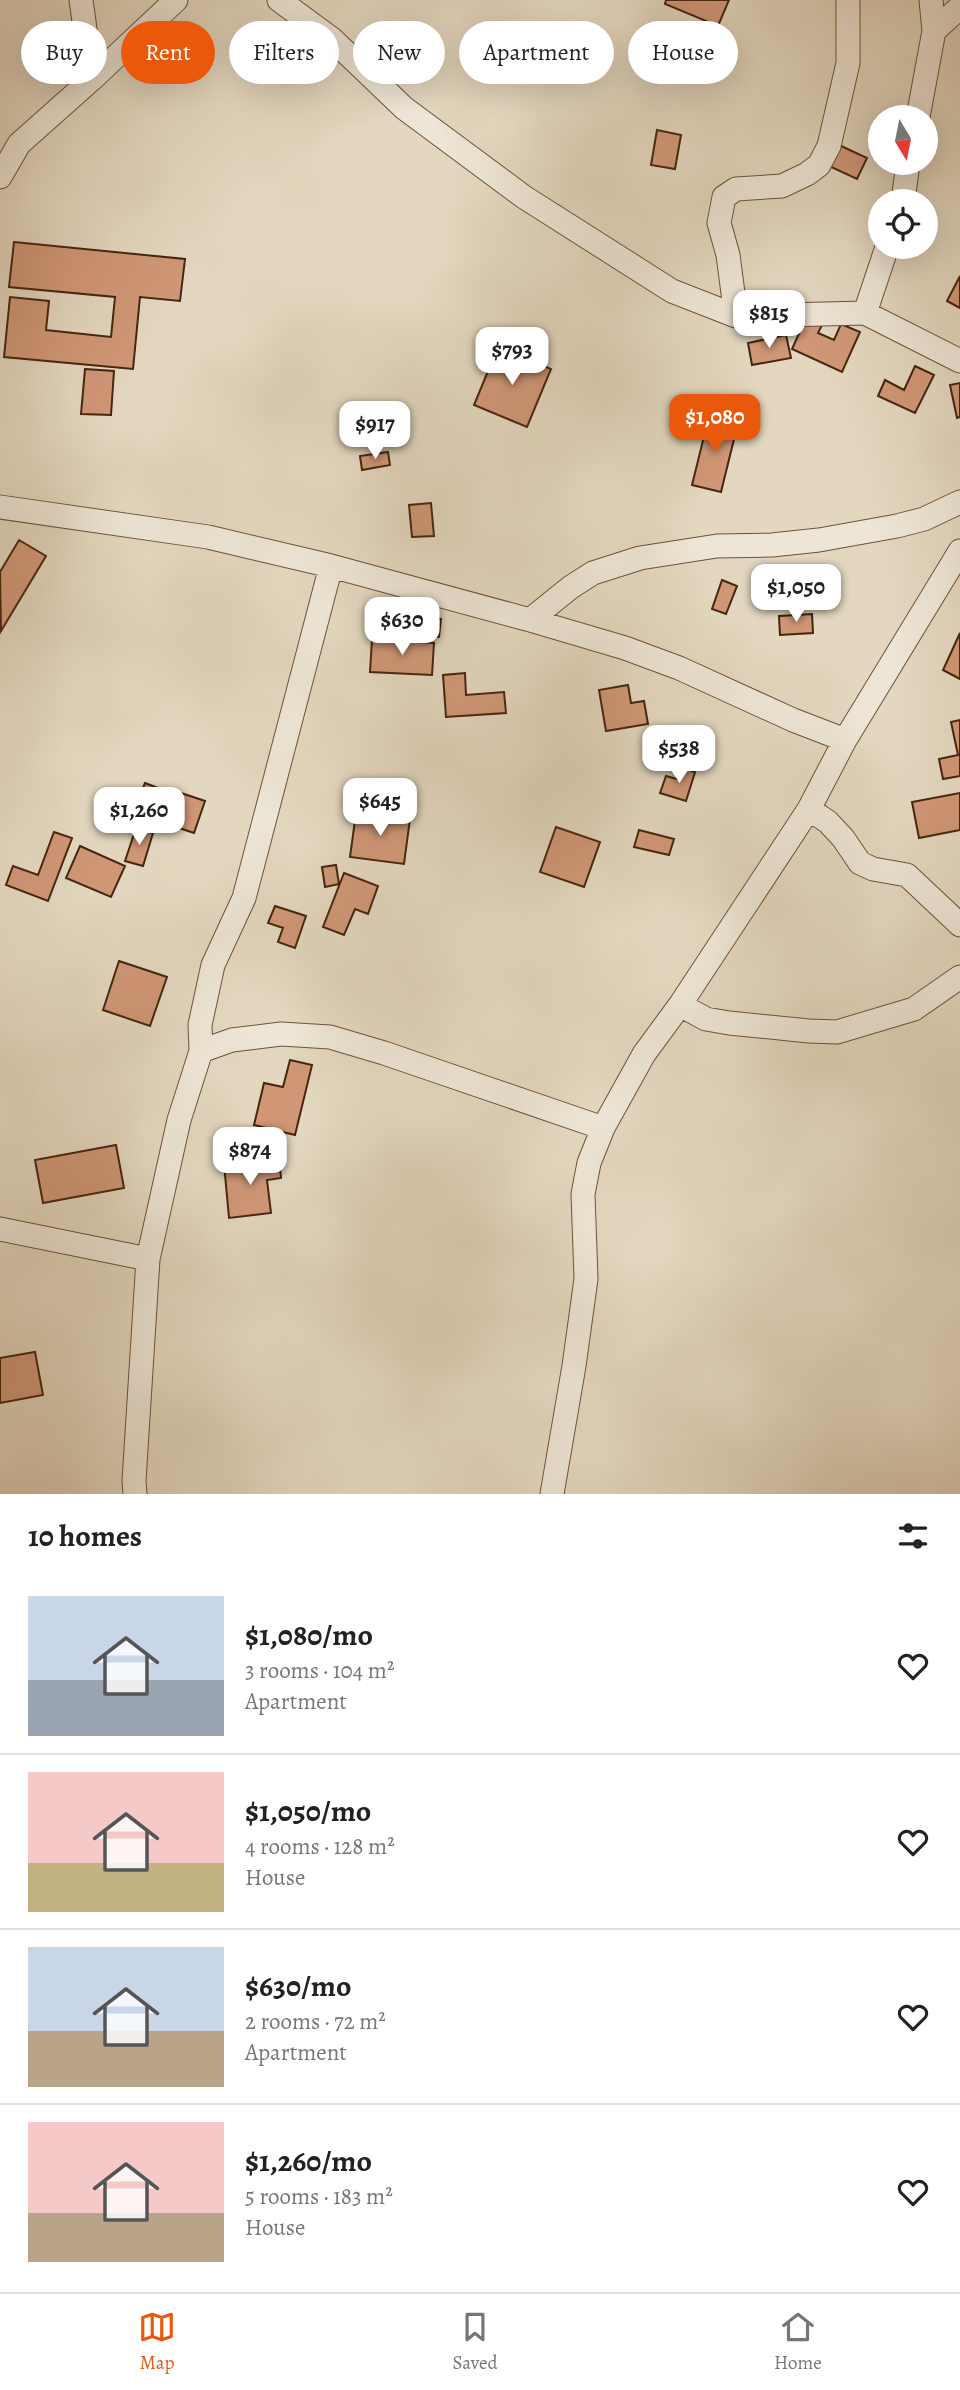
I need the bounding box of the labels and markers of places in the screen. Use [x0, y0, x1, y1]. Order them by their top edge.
pin: $815 [728, 290, 810, 350]
pin: $793 [471, 328, 553, 387]
pin: $1,080 [658, 394, 772, 454]
pin: $917 [334, 402, 416, 461]
pin: $1,050 [739, 564, 853, 624]
pin: $630 [361, 598, 443, 657]
pin: $538 [638, 726, 720, 785]
pin: $645 [339, 778, 421, 838]
pin: $1,260 [82, 788, 196, 847]
pin: $874 [209, 1128, 291, 1187]

